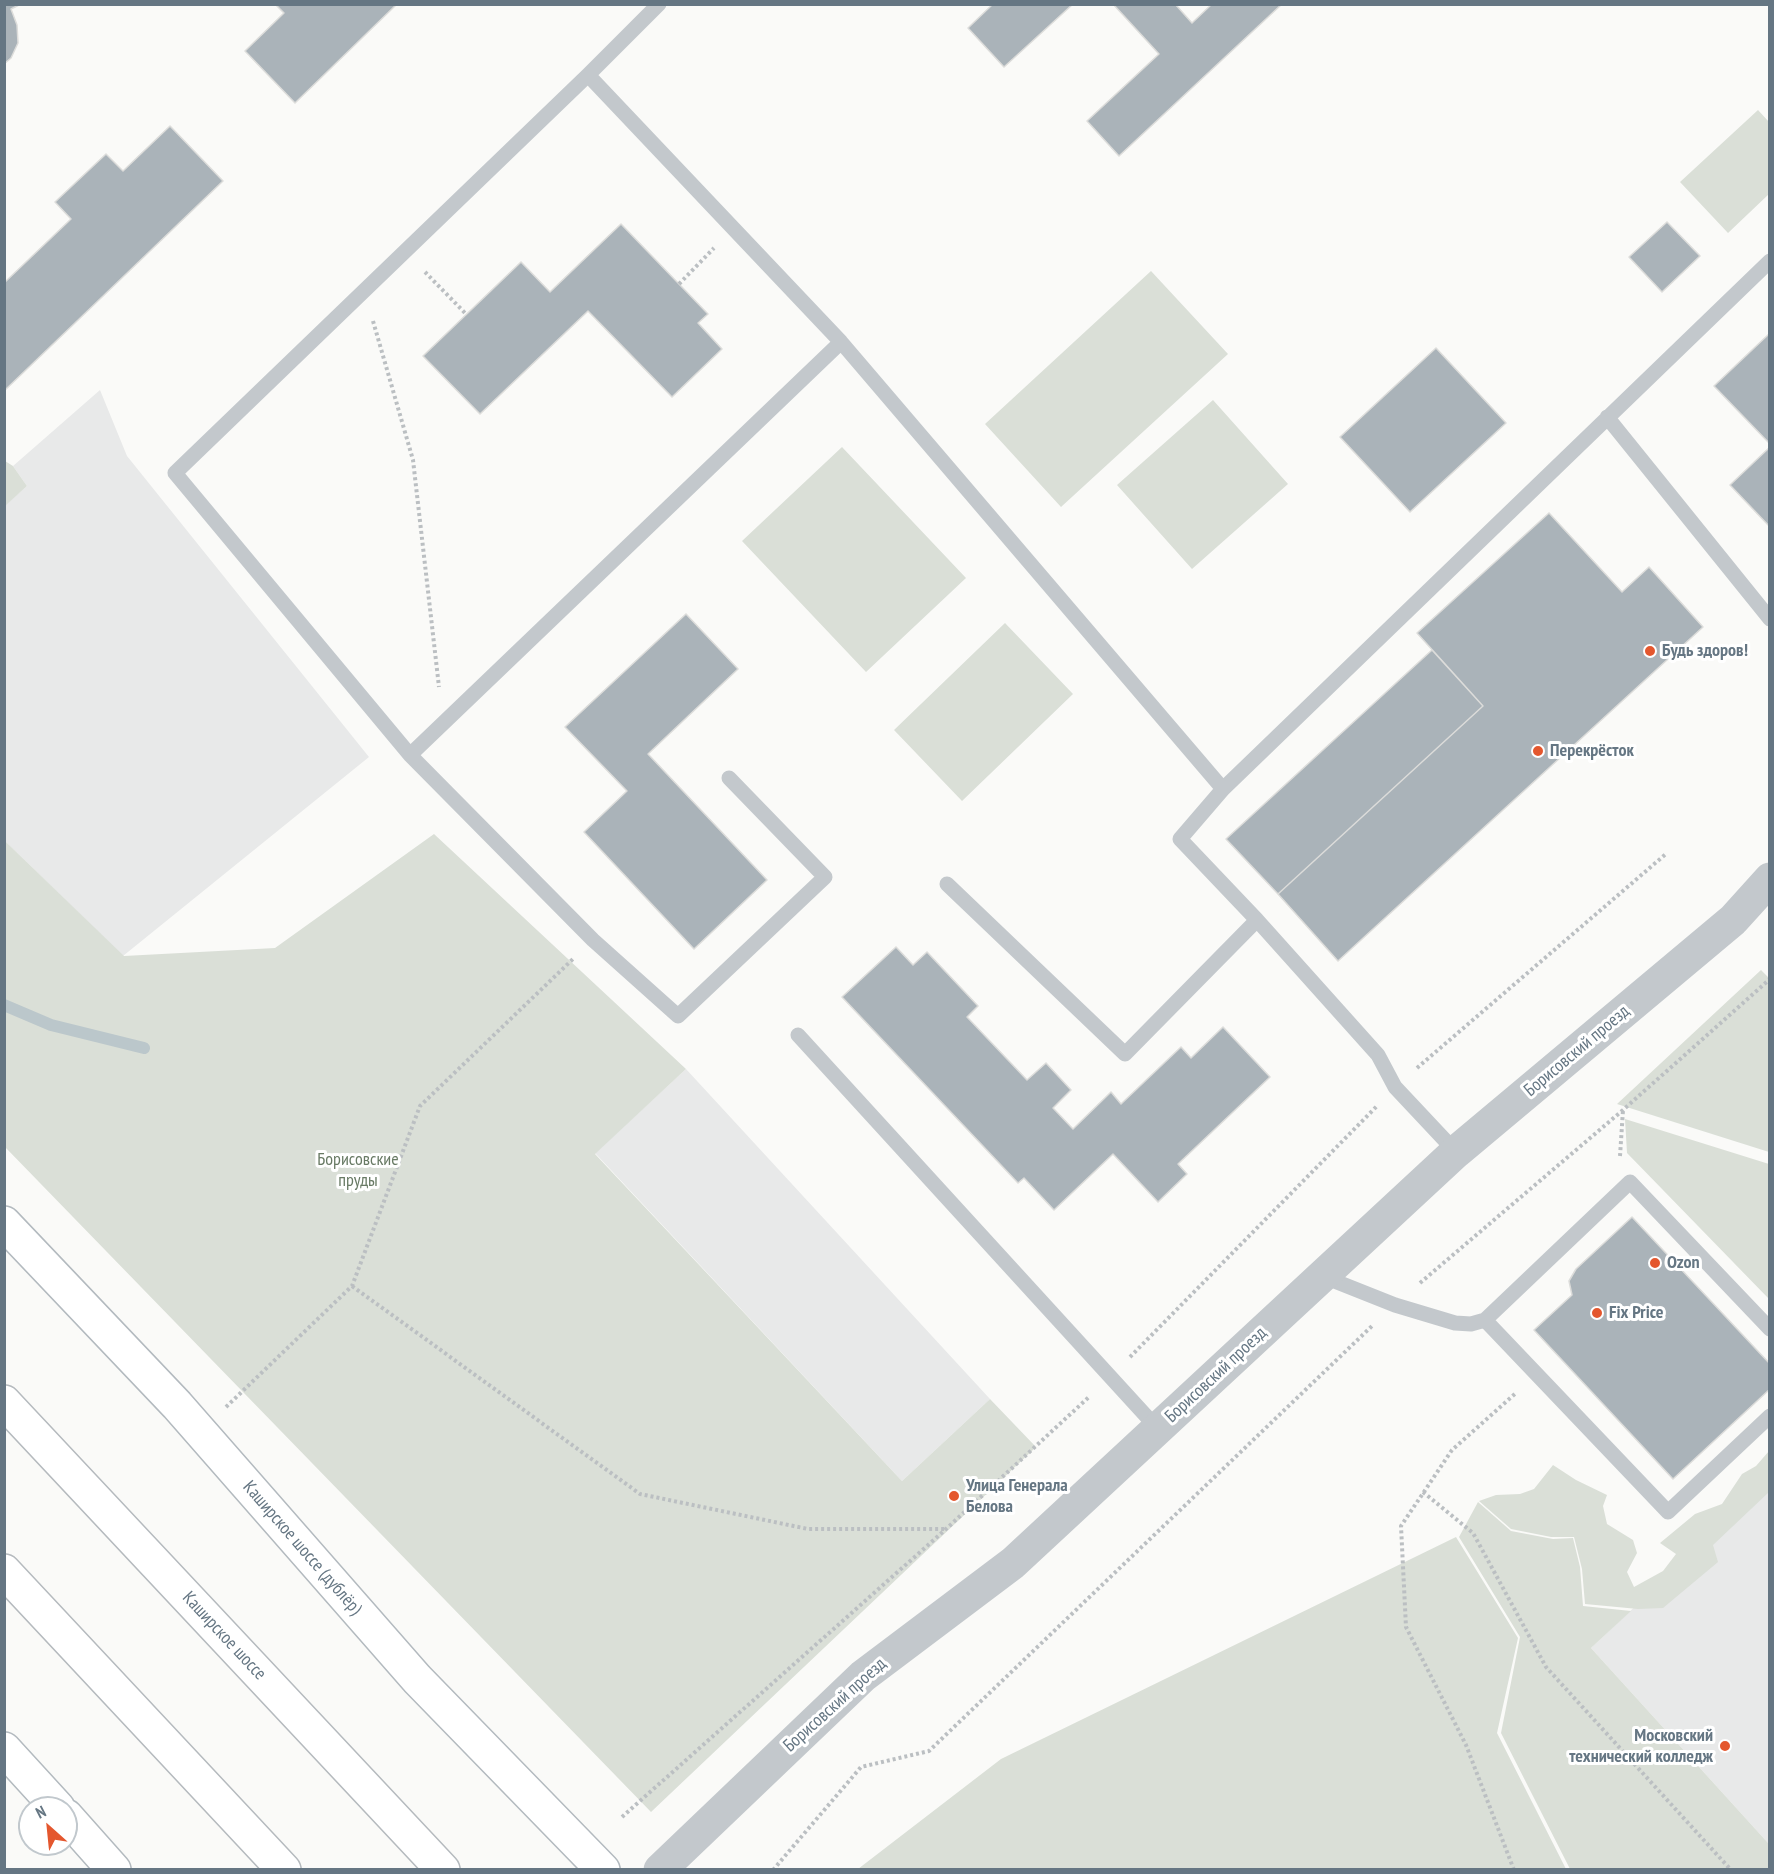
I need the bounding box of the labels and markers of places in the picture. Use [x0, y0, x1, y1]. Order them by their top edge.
place label: Будь здоров! [1662, 640, 1748, 662]
marker: Будь здоров! [1643, 644, 1657, 658]
place label: Перекрёсток [1550, 740, 1634, 762]
marker: Перекрёсток [1531, 744, 1545, 758]
place label: Ozon [1667, 1252, 1700, 1274]
marker: Ozon [1648, 1256, 1662, 1270]
place label: Fix Price [1609, 1302, 1663, 1324]
marker: Fix Price [1590, 1306, 1604, 1320]
place label: Улица Генерала Белова [966, 1475, 1068, 1518]
marker: Улица Генерала Белова [947, 1489, 961, 1503]
place label: Московский технический колледж [1569, 1725, 1713, 1768]
marker: Московский технический колледж [1718, 1739, 1732, 1753]

